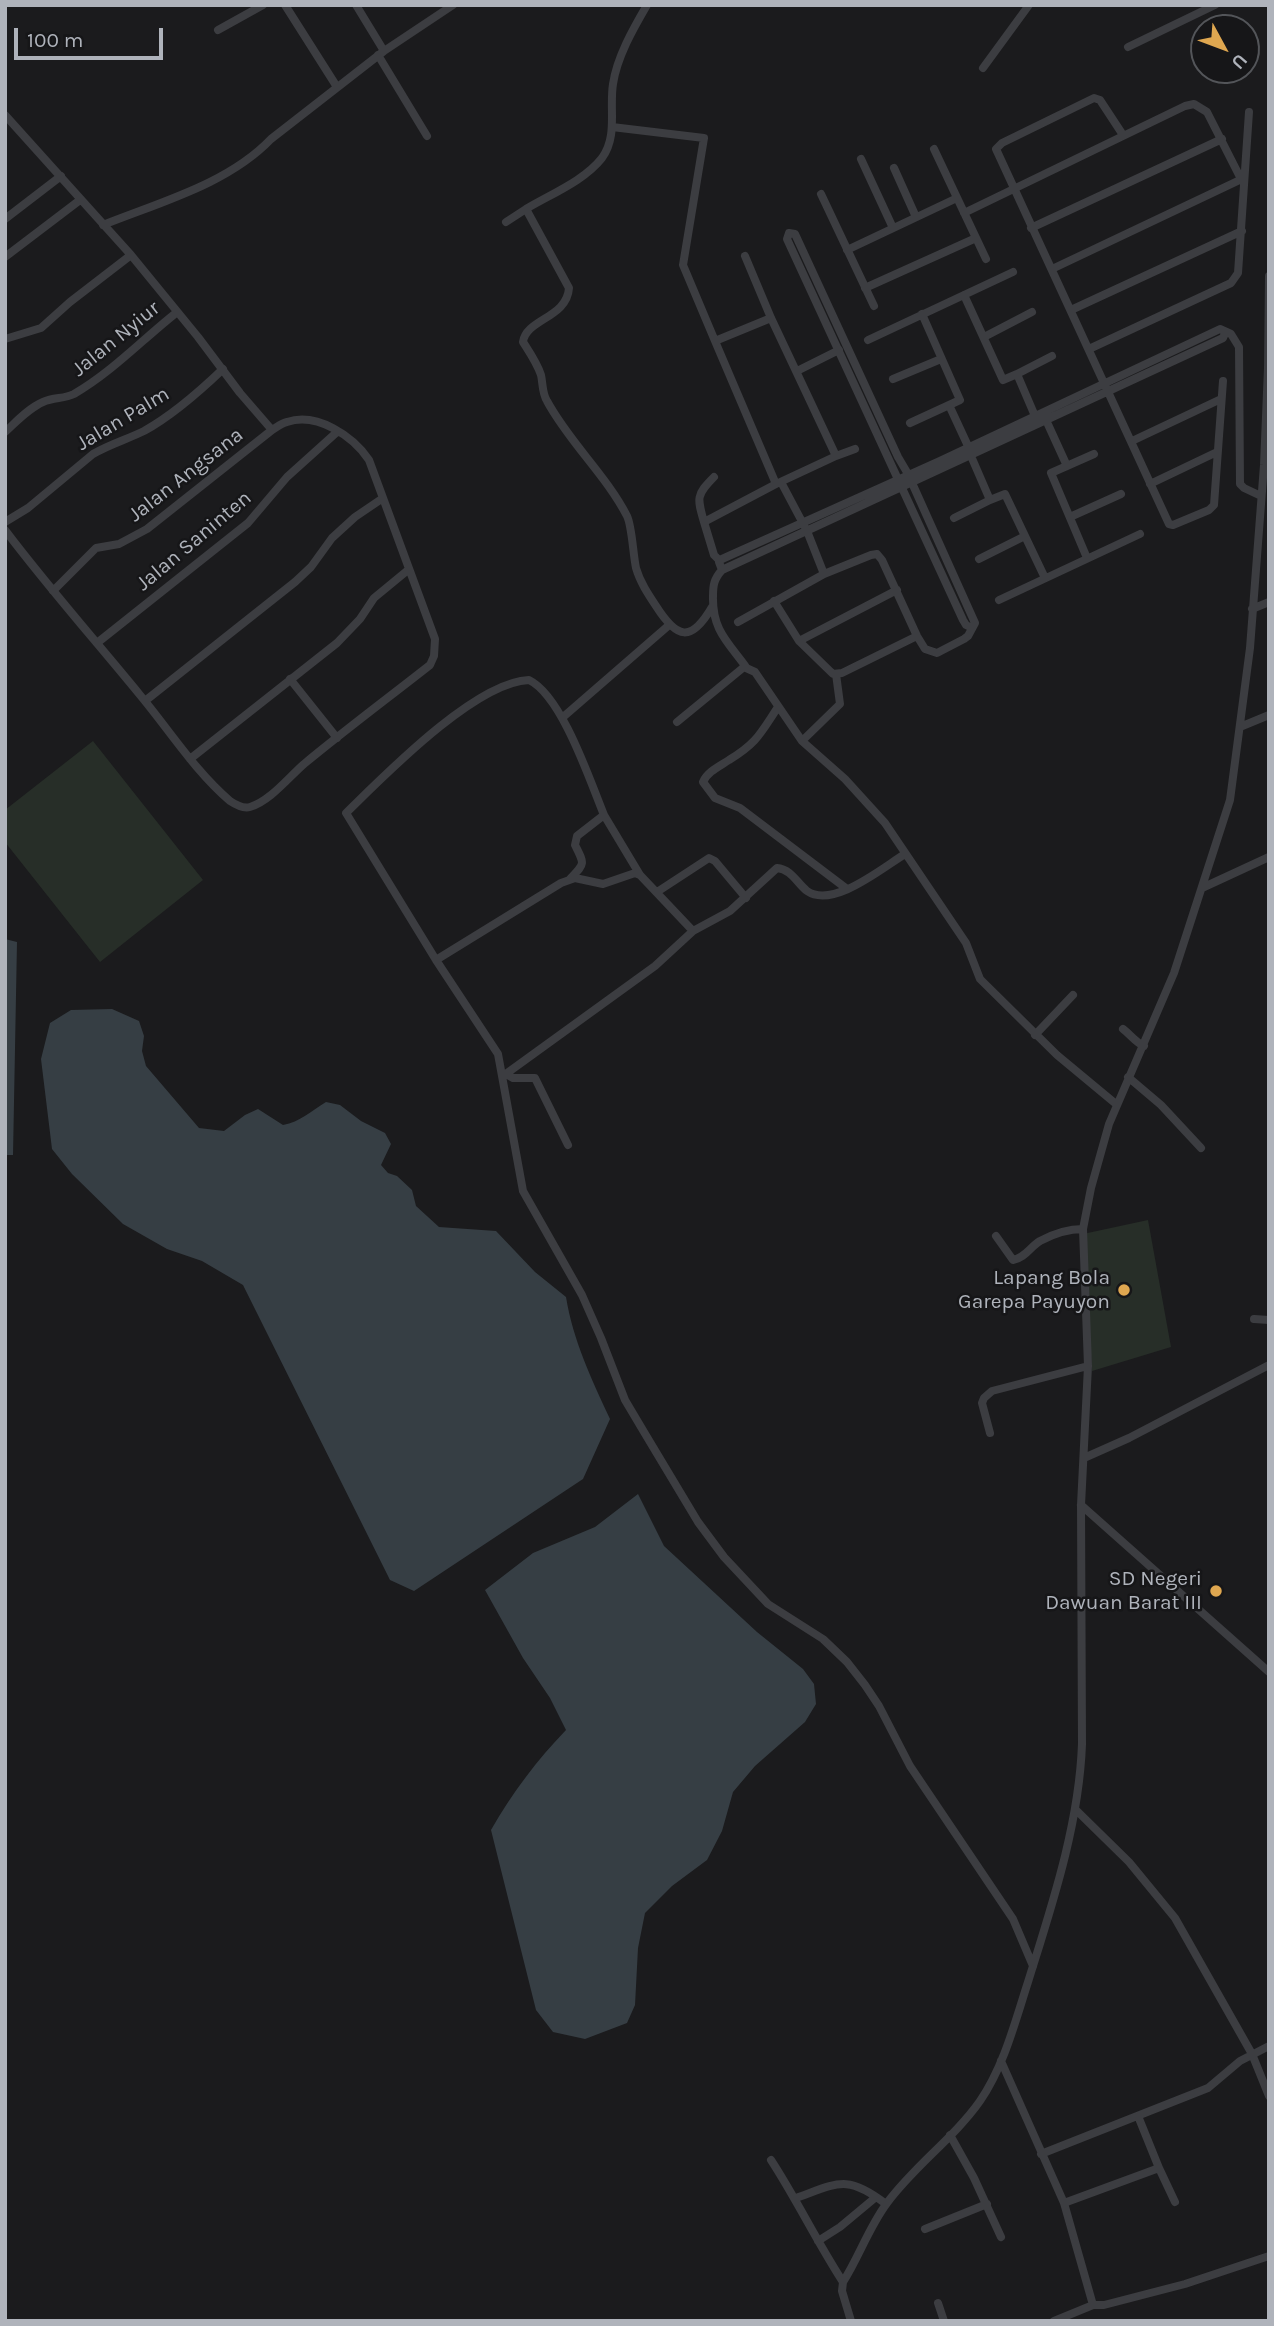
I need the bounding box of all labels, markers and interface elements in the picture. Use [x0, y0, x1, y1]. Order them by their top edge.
scale bar [18, 14, 166, 58]
north arrow [1190, 14, 1260, 84]
text: 100 m [27, 28, 84, 52]
text: U [1227, 49, 1252, 74]
street label: Jalan Nyiur [67, 296, 165, 382]
street label: Jalan Palm [72, 381, 174, 457]
street label: Jalan Angsana [124, 422, 248, 528]
street label: Jalan Saninten [131, 486, 257, 596]
place label: Lapang Bola Garepa Payuyon [958, 1265, 1110, 1315]
marker: Lapang Bola Garepa Payuyon [1116, 1282, 1132, 1298]
place label: SD Negeri Dawuan Barat III [1045, 1566, 1202, 1616]
marker: SD Negeri Dawuan Barat III [1208, 1583, 1224, 1599]

